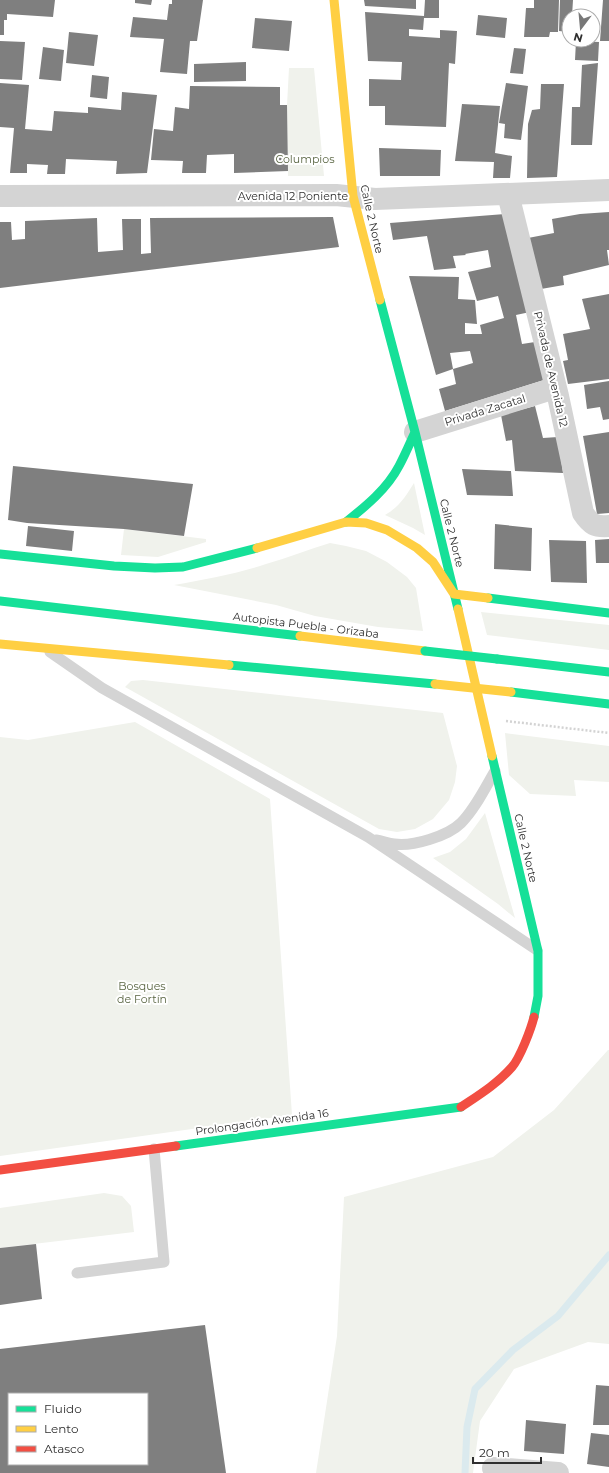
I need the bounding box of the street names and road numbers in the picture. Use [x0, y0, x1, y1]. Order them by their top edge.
street label: Calle 2 Norte [357, 183, 387, 255]
street label: Avenida 12 Poniente [238, 189, 349, 203]
street label: Privada de Avenida 12 [531, 310, 571, 428]
street label: Privada Zacatal [443, 391, 527, 429]
street label: Calle 2 Norte [437, 497, 467, 569]
street label: Autopista Puebla - Orizaba [232, 609, 380, 641]
street label: Calle 2 Norte [511, 812, 541, 884]
street label: Prolongación Avenida 16 [194, 1106, 330, 1138]

